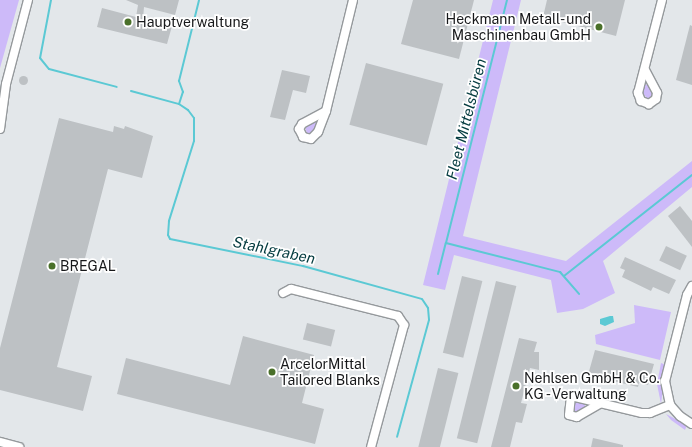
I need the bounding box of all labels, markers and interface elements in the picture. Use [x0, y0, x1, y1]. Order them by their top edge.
place label: Heckmann Metall- und Maschinenbau GmbH [443, 11, 591, 44]
place label: Hauptverwaltung [136, 14, 249, 30]
marker: Hauptverwaltung [123, 17, 133, 27]
marker: Heckmann Metall- und Maschinenbau GmbH [594, 22, 604, 32]
water label: Fleet Mittelsbüren [442, 57, 490, 181]
water label: Stahlgraben [231, 232, 317, 268]
place label: BREGAL [60, 258, 116, 274]
marker: BREGAL [47, 261, 57, 271]
place label: ArcelorMittal Tailored Blanks [280, 356, 380, 388]
marker: ArcelorMittal Tailored Blanks [267, 367, 277, 377]
place label: Nehlsen GmbH & Co. KG - Verwaltung [524, 370, 660, 402]
marker: Nehlsen GmbH & Co. KG - Verwaltung [511, 381, 521, 391]

